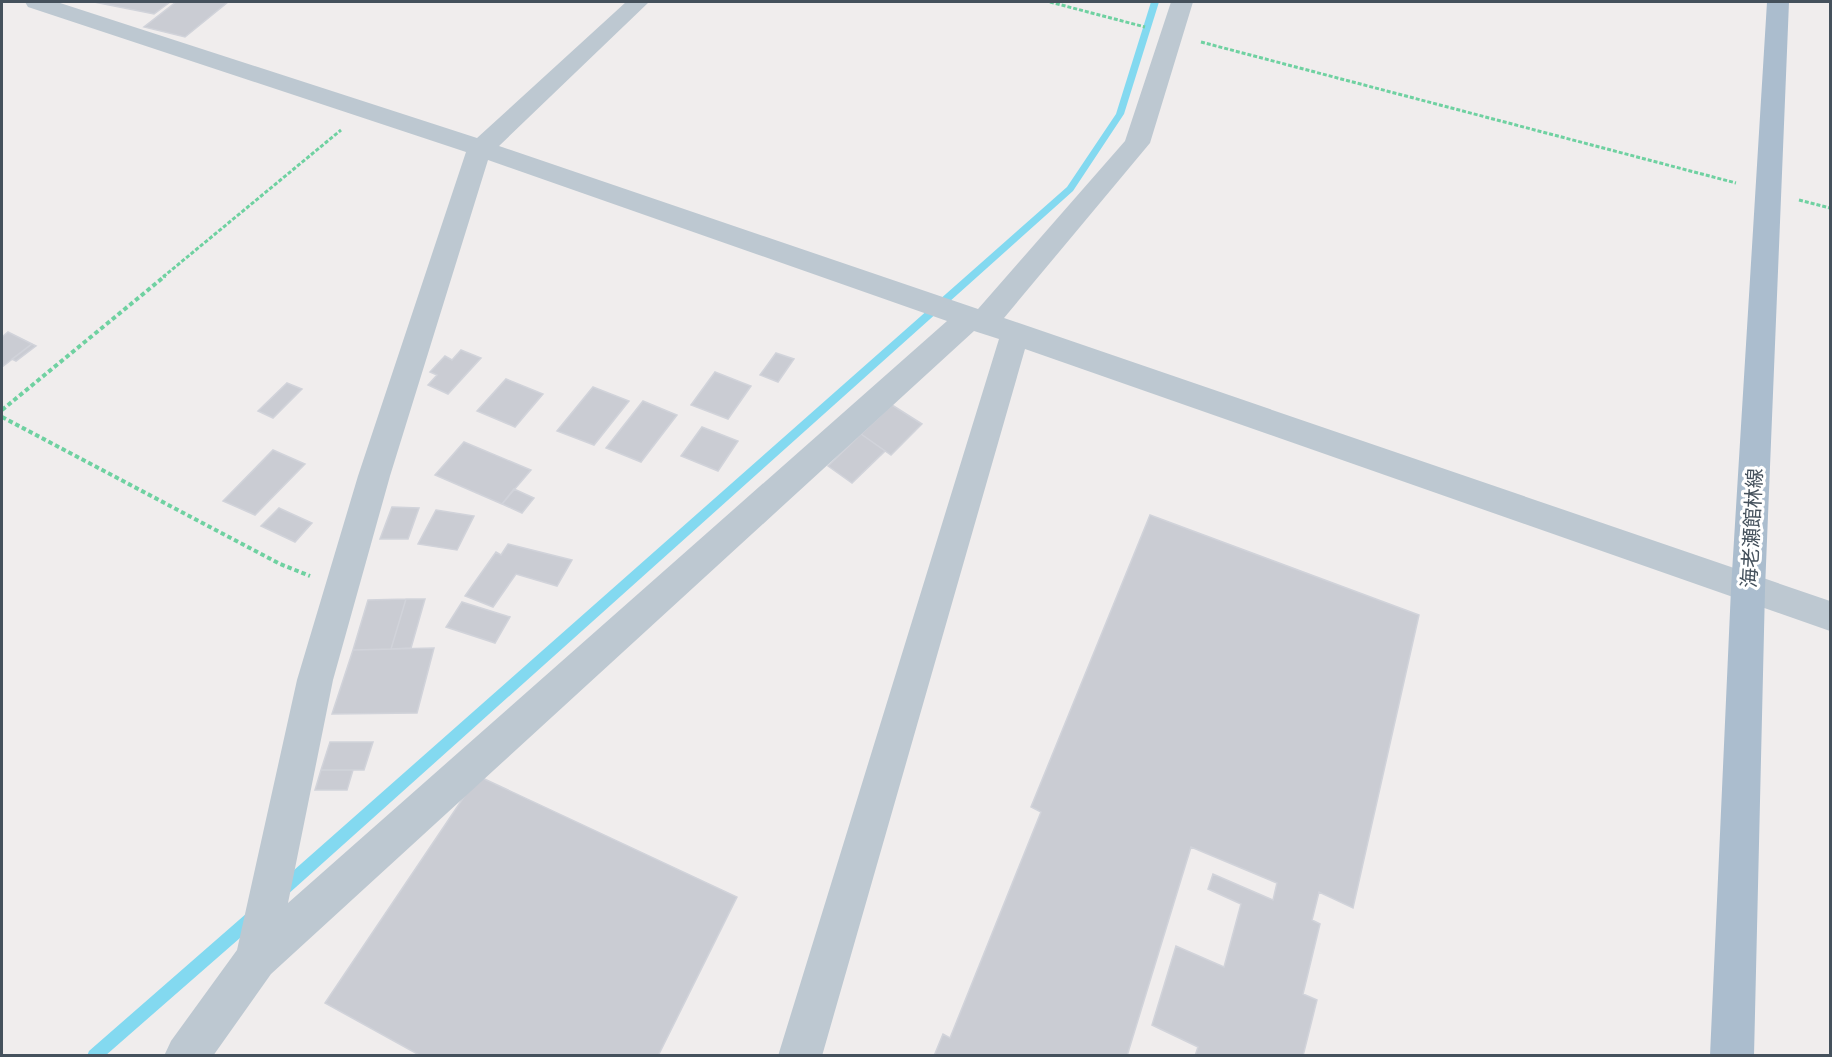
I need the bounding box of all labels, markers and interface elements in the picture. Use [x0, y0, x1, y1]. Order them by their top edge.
street label: 海老瀬館林線 [1737, 467, 1767, 589]

